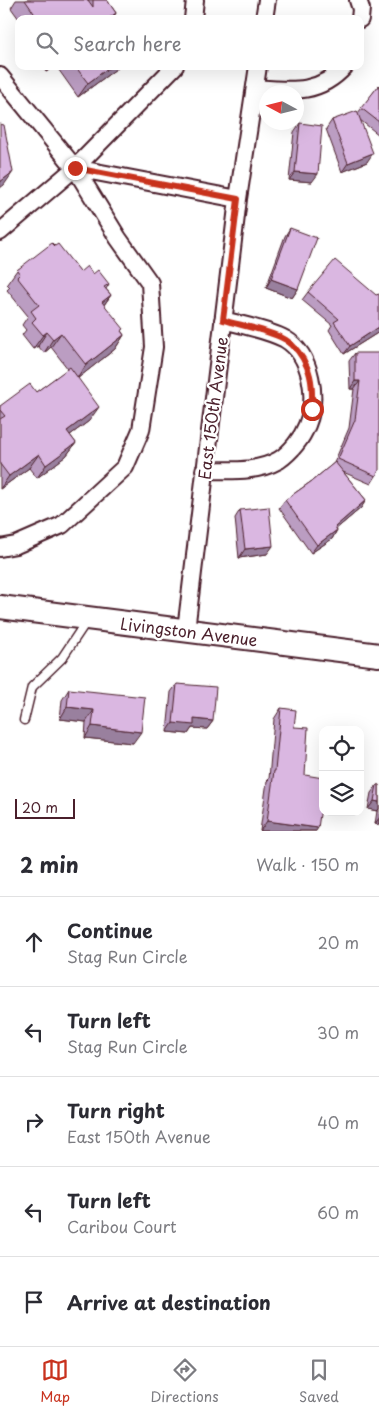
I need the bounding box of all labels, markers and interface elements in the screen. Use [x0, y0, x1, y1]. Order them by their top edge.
search box [15, 15, 364, 70]
icon: search [33, 29, 61, 57]
text: Search here [73, 29, 182, 57]
north arrow [259, 85, 304, 130]
route end [64, 157, 87, 180]
street label: East 150th Avenue [191, 335, 233, 481]
route start [301, 398, 324, 421]
street label: Livingston Avenue [119, 611, 259, 651]
map controls [319, 726, 364, 816]
button: locate [319, 726, 364, 771]
button: layers [319, 771, 364, 816]
scale bar [15, 796, 75, 819]
text: 20 m [22, 797, 58, 818]
text: 2 min [20, 848, 79, 880]
text: Walk · 150 m [256, 852, 359, 876]
text: Continue [67, 916, 153, 944]
icon: ahead [20, 928, 48, 956]
text: 20 m [318, 930, 359, 954]
text: Stag Run Circle [67, 944, 188, 968]
text: Turn left [67, 1006, 151, 1034]
icon: left [20, 1018, 48, 1046]
text: 30 m [317, 1020, 359, 1044]
text: Stag Run Circle [67, 1034, 188, 1058]
text: Turn right [67, 1096, 165, 1124]
icon: right [20, 1108, 48, 1136]
text: 40 m [317, 1110, 359, 1134]
text: East 150th Avenue [67, 1124, 211, 1148]
text: Turn left [67, 1186, 151, 1214]
icon: left [20, 1198, 48, 1226]
text: 60 m [317, 1200, 359, 1224]
text: Caribou Court [67, 1214, 177, 1238]
icon: arrive [20, 1288, 48, 1316]
text: Arrive at destination [67, 1288, 271, 1316]
tab: Map [40, 1356, 70, 1407]
tab: Directions [151, 1356, 219, 1407]
tab: Saved [299, 1356, 339, 1407]

